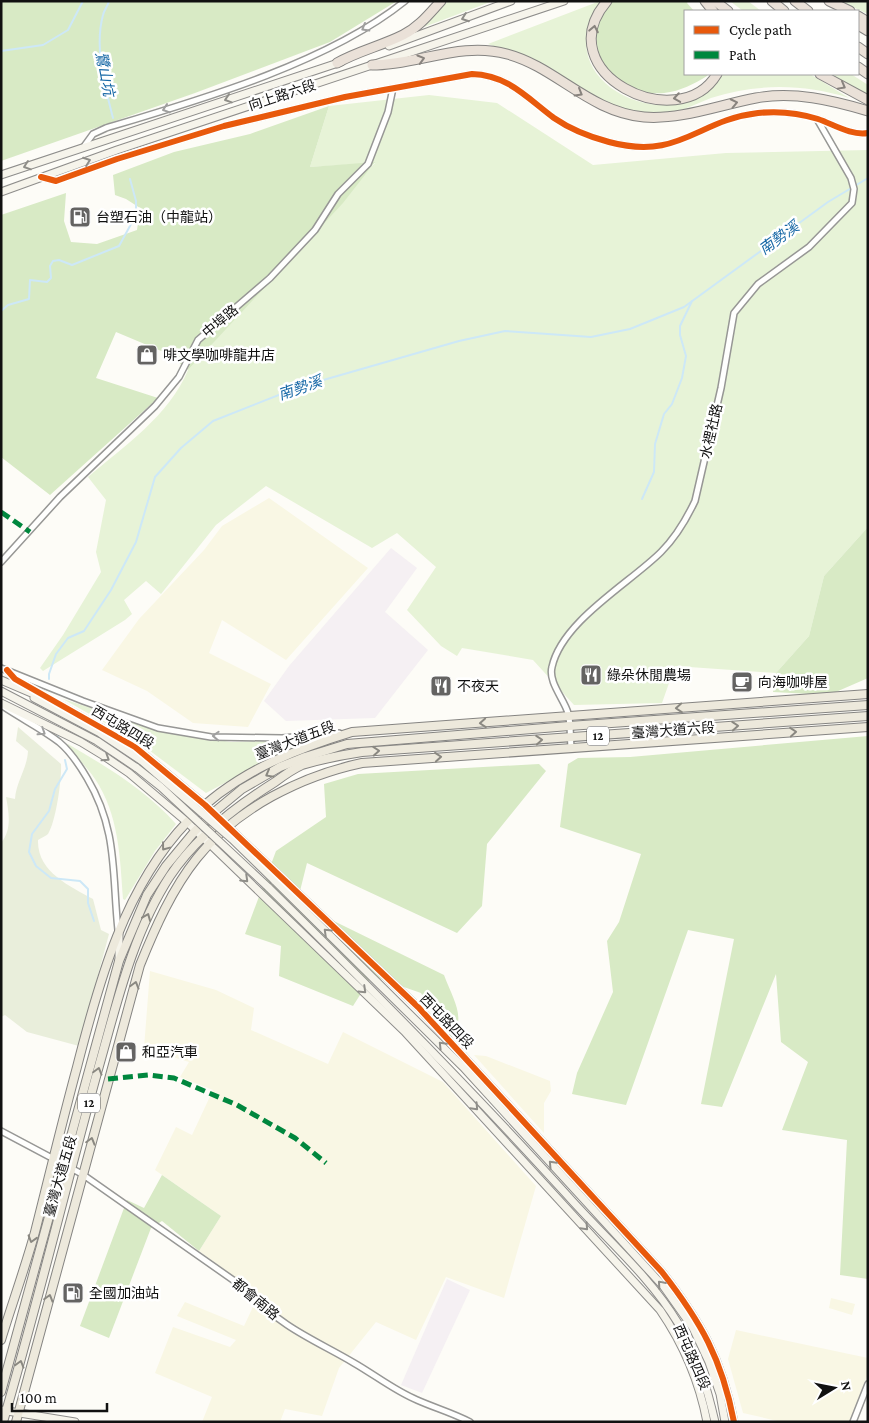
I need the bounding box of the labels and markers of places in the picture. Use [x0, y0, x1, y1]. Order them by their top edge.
fuel station icon: 台塑石油（中龍站） [68, 205, 92, 229]
place label: 台塑石油（中龍站） [96, 209, 222, 225]
shop icon: 啡文學咖啡龍井店 [135, 343, 159, 367]
place label: 啡文學咖啡龍井店 [163, 347, 275, 363]
restaurant icon: 綠朵休閒農場 [579, 663, 603, 687]
place label: 綠朵休閒農場 [607, 667, 691, 683]
cafe icon: 向海咖啡屋 [730, 670, 754, 694]
restaurant icon: 不夜天 [429, 674, 453, 698]
place label: 向海咖啡屋 [758, 674, 828, 690]
place label: 不夜天 [457, 678, 499, 694]
shop icon: 和亞汽車 [114, 1040, 138, 1064]
place label: 和亞汽車 [142, 1044, 198, 1060]
fuel station icon: 全國加油站 [61, 1281, 85, 1305]
place label: 全國加油站 [89, 1285, 159, 1301]

